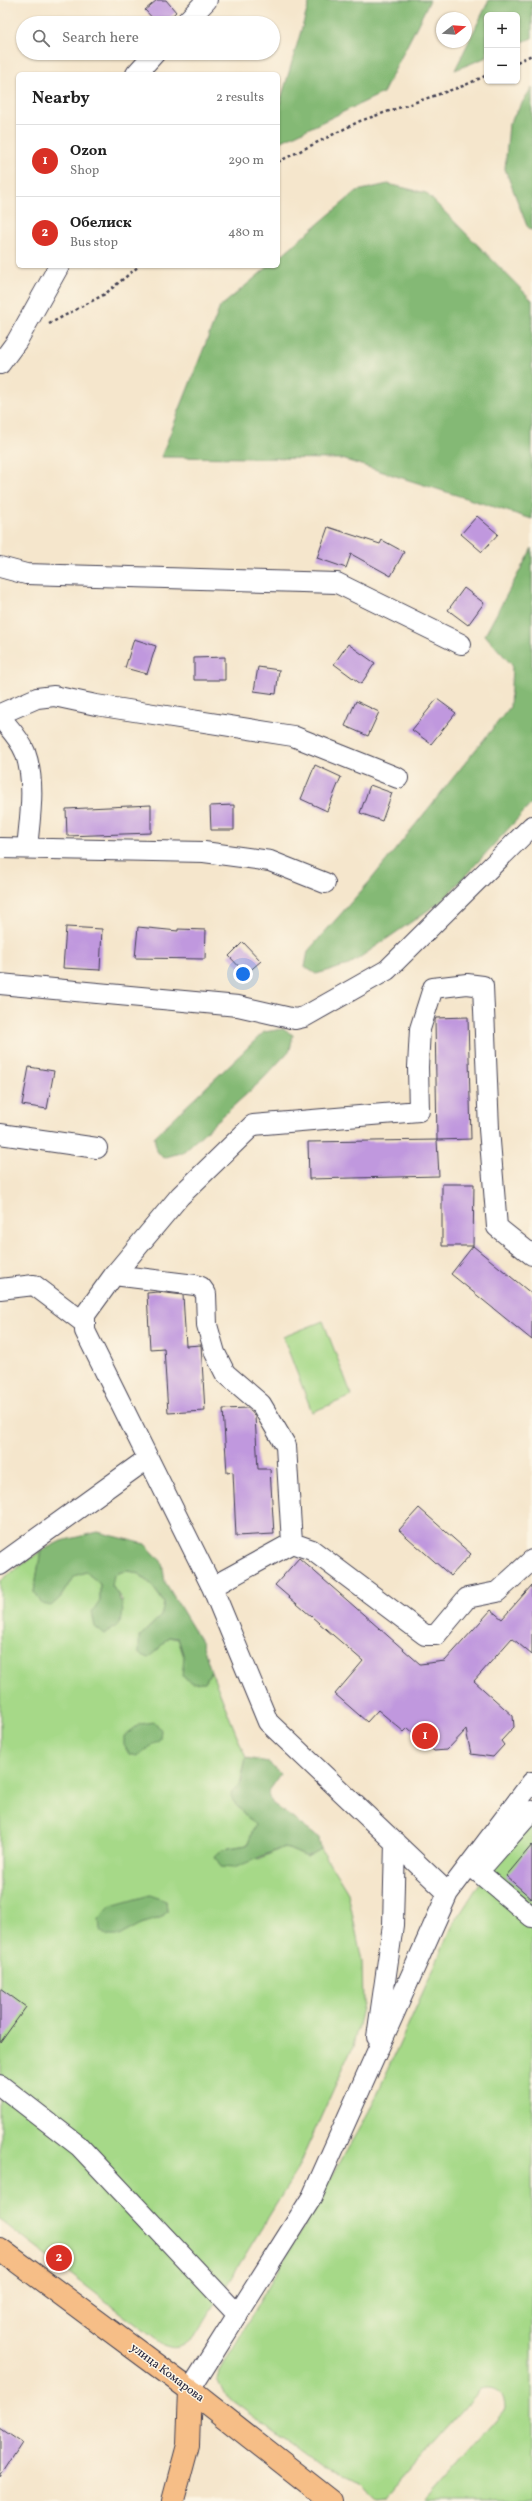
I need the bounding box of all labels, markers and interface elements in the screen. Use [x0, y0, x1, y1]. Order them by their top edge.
north arrow [436, 12, 472, 48]
map controls [484, 12, 520, 84]
button: + [484, 12, 520, 48]
search box [16, 16, 280, 60]
icon: search [30, 27, 52, 49]
text: Search here [62, 28, 139, 49]
button: − [484, 48, 520, 84]
text: Nearby [32, 87, 90, 110]
text: 2 results [216, 89, 264, 107]
text: Ozon [70, 141, 107, 162]
text: 1 [42, 152, 48, 170]
text: 290 m [228, 152, 264, 170]
text: Shop [70, 162, 99, 180]
text: Обелиск [70, 213, 132, 234]
text: 2 [42, 224, 48, 242]
text: 480 m [228, 224, 264, 242]
text: Bus stop [70, 234, 118, 252]
your location [233, 964, 253, 984]
pin: 1 [412, 1721, 438, 1751]
pin: 2 [46, 2243, 72, 2273]
street label: улица Комарова [127, 2340, 207, 2406]

